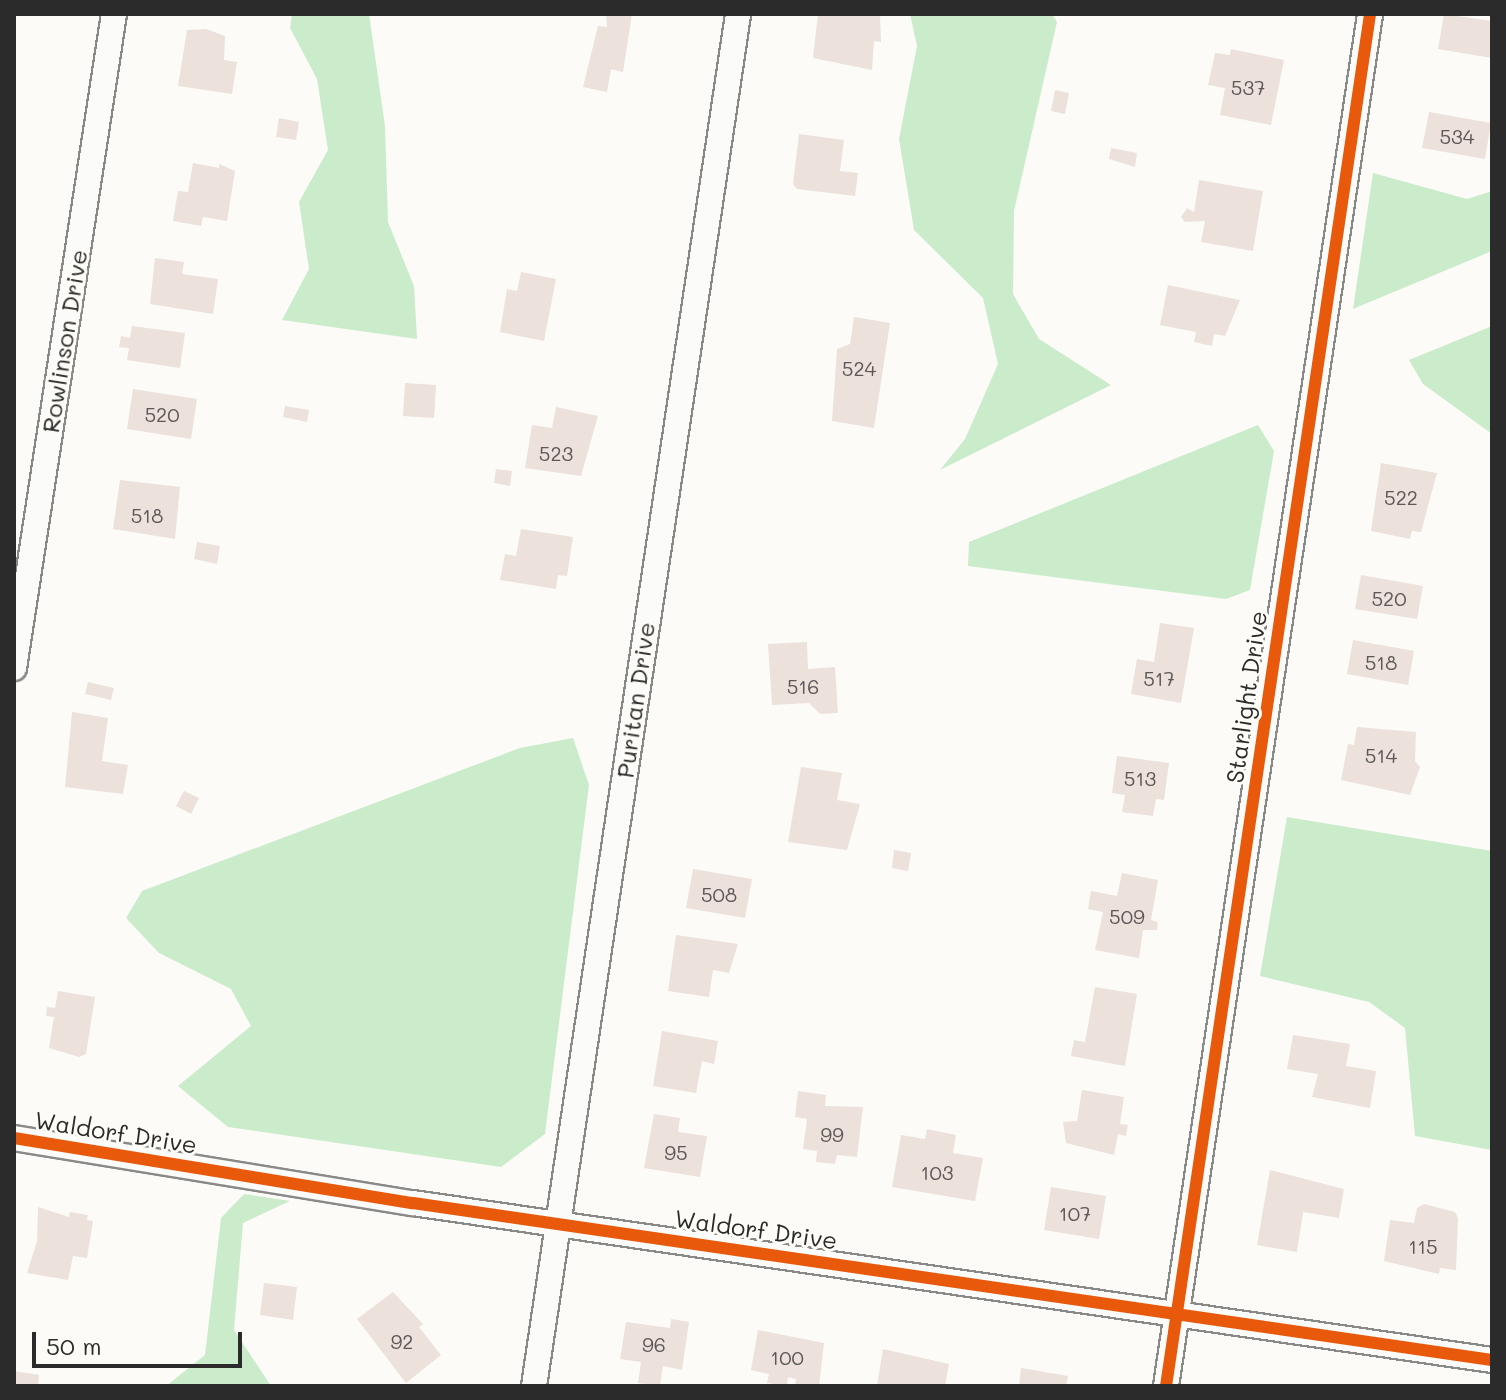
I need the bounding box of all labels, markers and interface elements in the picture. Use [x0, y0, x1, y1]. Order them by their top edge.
house number: 537 [1231, 75, 1265, 99]
house number: 534 [1439, 124, 1475, 148]
street label: Rowlinson Drive [35, 247, 93, 435]
house number: 524 [842, 356, 876, 380]
house number: 520 [144, 402, 180, 426]
house number: 523 [539, 441, 573, 465]
house number: 522 [1384, 485, 1418, 509]
house number: 518 [131, 503, 163, 527]
house number: 520 [1371, 586, 1407, 610]
street label: Starlight Drive [1220, 609, 1272, 785]
street label: Puritan Drive [610, 620, 660, 780]
house number: 518 [1365, 650, 1397, 674]
house number: 517 [1143, 666, 1175, 690]
house number: 516 [787, 674, 819, 698]
house number: 514 [1365, 743, 1397, 767]
house number: 513 [1124, 766, 1156, 790]
house number: 508 [701, 882, 737, 906]
house number: 509 [1109, 904, 1145, 928]
street label: Waldorf Drive [33, 1105, 199, 1159]
house number: 99 [820, 1122, 844, 1146]
house number: 95 [664, 1140, 688, 1164]
house number: 103 [921, 1160, 953, 1184]
house number: 107 [1059, 1201, 1091, 1225]
street label: Waldorf Drive [673, 1203, 839, 1255]
house number: 115 [1408, 1234, 1438, 1258]
scale bar [36, 1316, 246, 1366]
house number: 92 [391, 1329, 413, 1353]
text: 50 m [46, 1330, 102, 1361]
house number: 96 [642, 1332, 666, 1356]
house number: 100 [770, 1345, 804, 1369]

